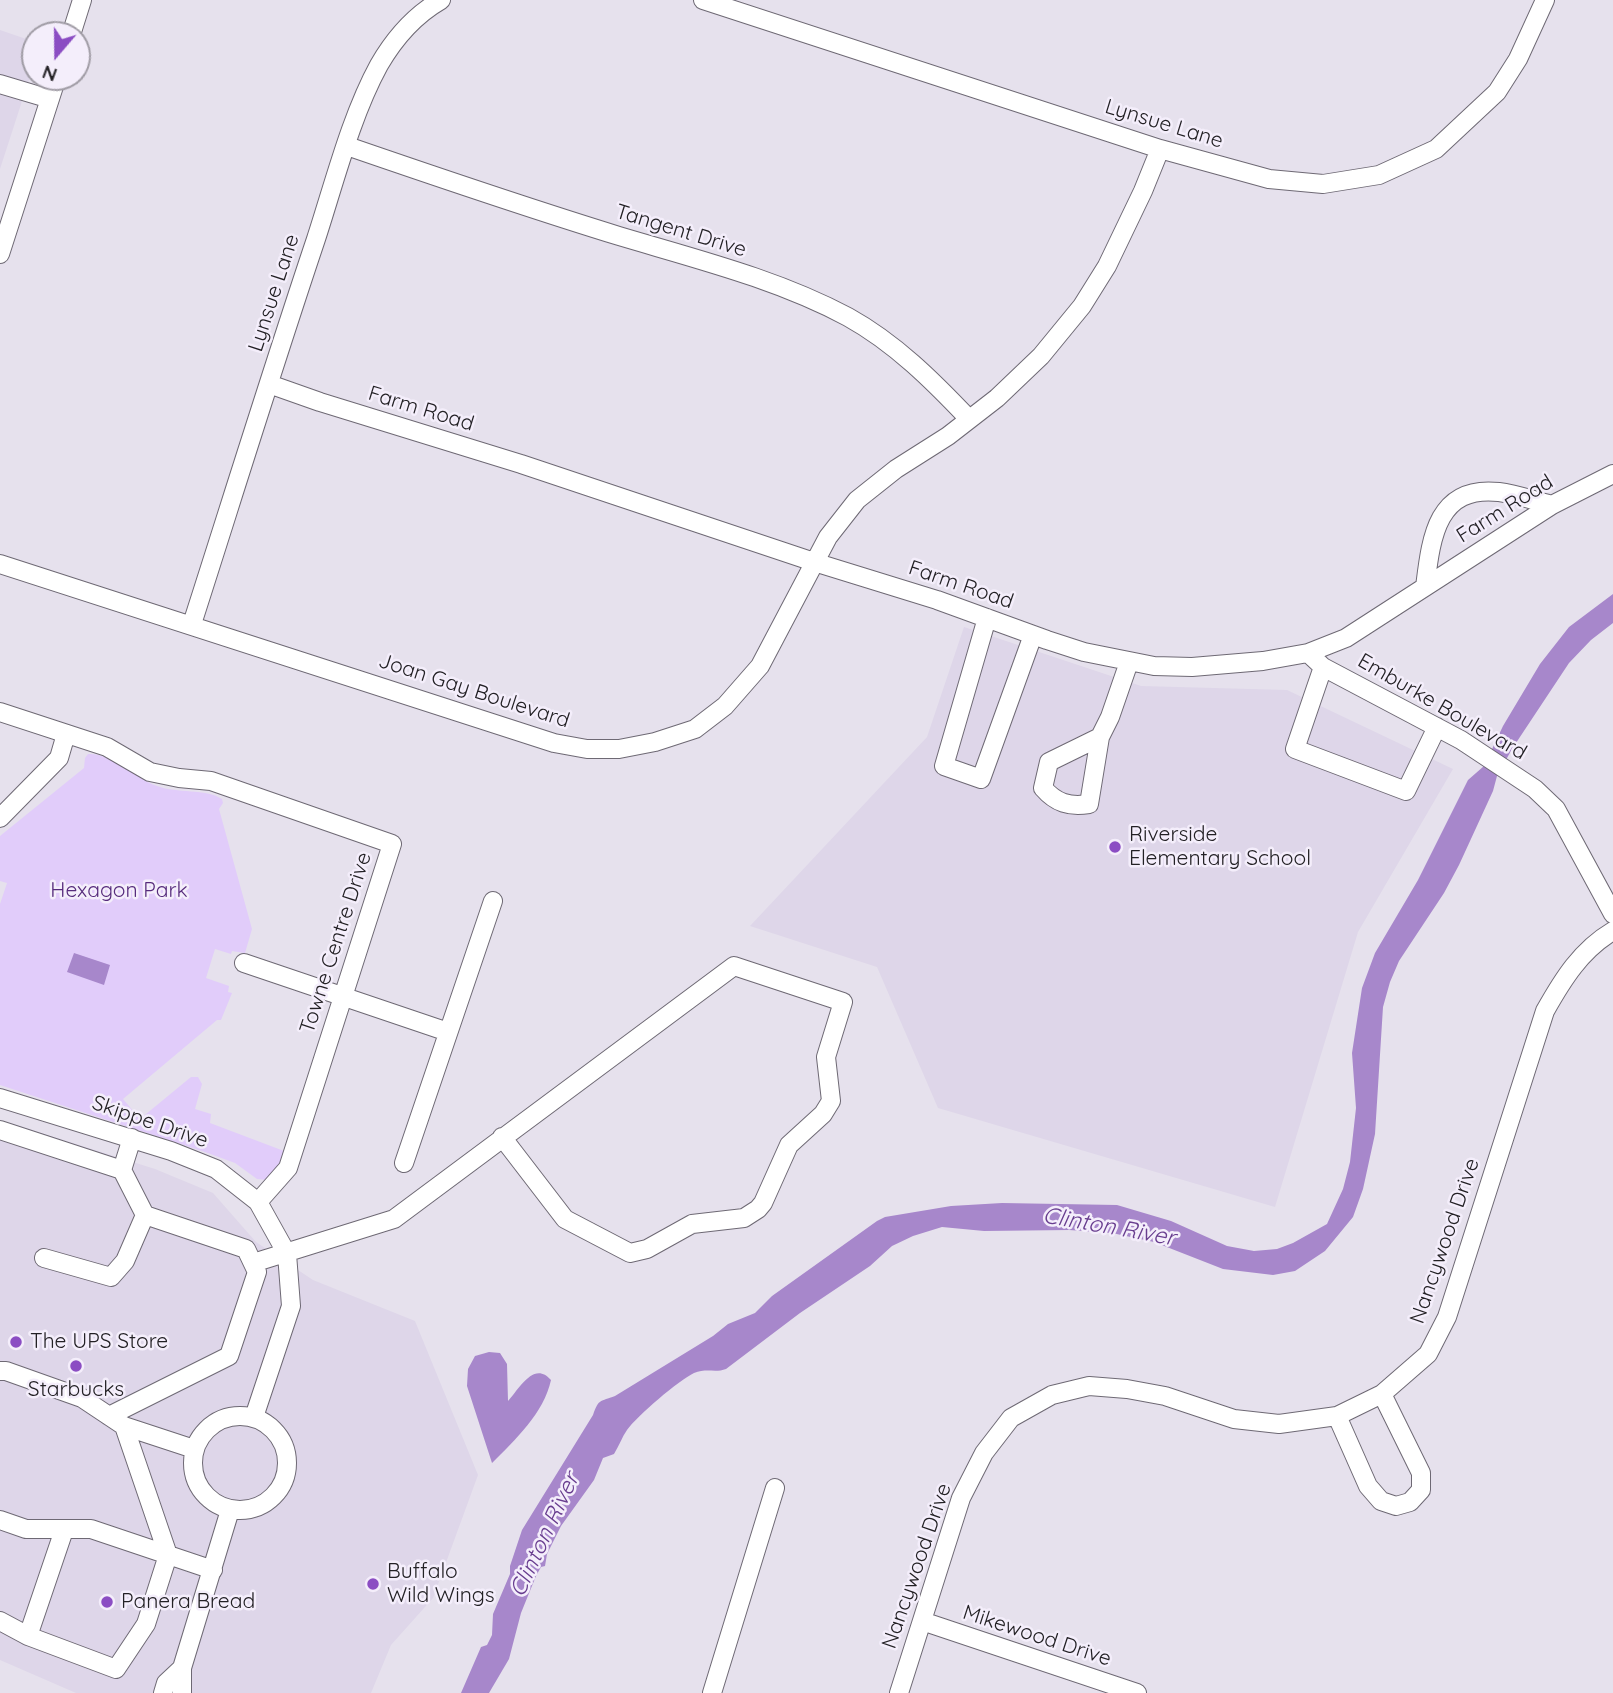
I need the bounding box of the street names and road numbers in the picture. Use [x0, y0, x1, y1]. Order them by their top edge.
street label: Lynsue Lane [1102, 94, 1226, 154]
street label: Tangent Drive [613, 199, 749, 263]
street label: Lynsue Lane [243, 231, 305, 355]
street label: Farm Road [365, 381, 477, 437]
street label: Farm Road [1452, 469, 1558, 549]
street label: Farm Road [905, 555, 1017, 615]
street label: Joan Gay Boulevard [375, 648, 573, 734]
street label: Emburke Boulevard [1353, 648, 1531, 766]
street label: Towne Centre Drive [295, 849, 377, 1037]
street label: Skippe Drive [89, 1090, 211, 1154]
street label: Nancywood Drive [1405, 1155, 1485, 1327]
street label: Nancywood Drive [877, 1480, 957, 1652]
street label: Mikewood Drive [960, 1600, 1114, 1672]

